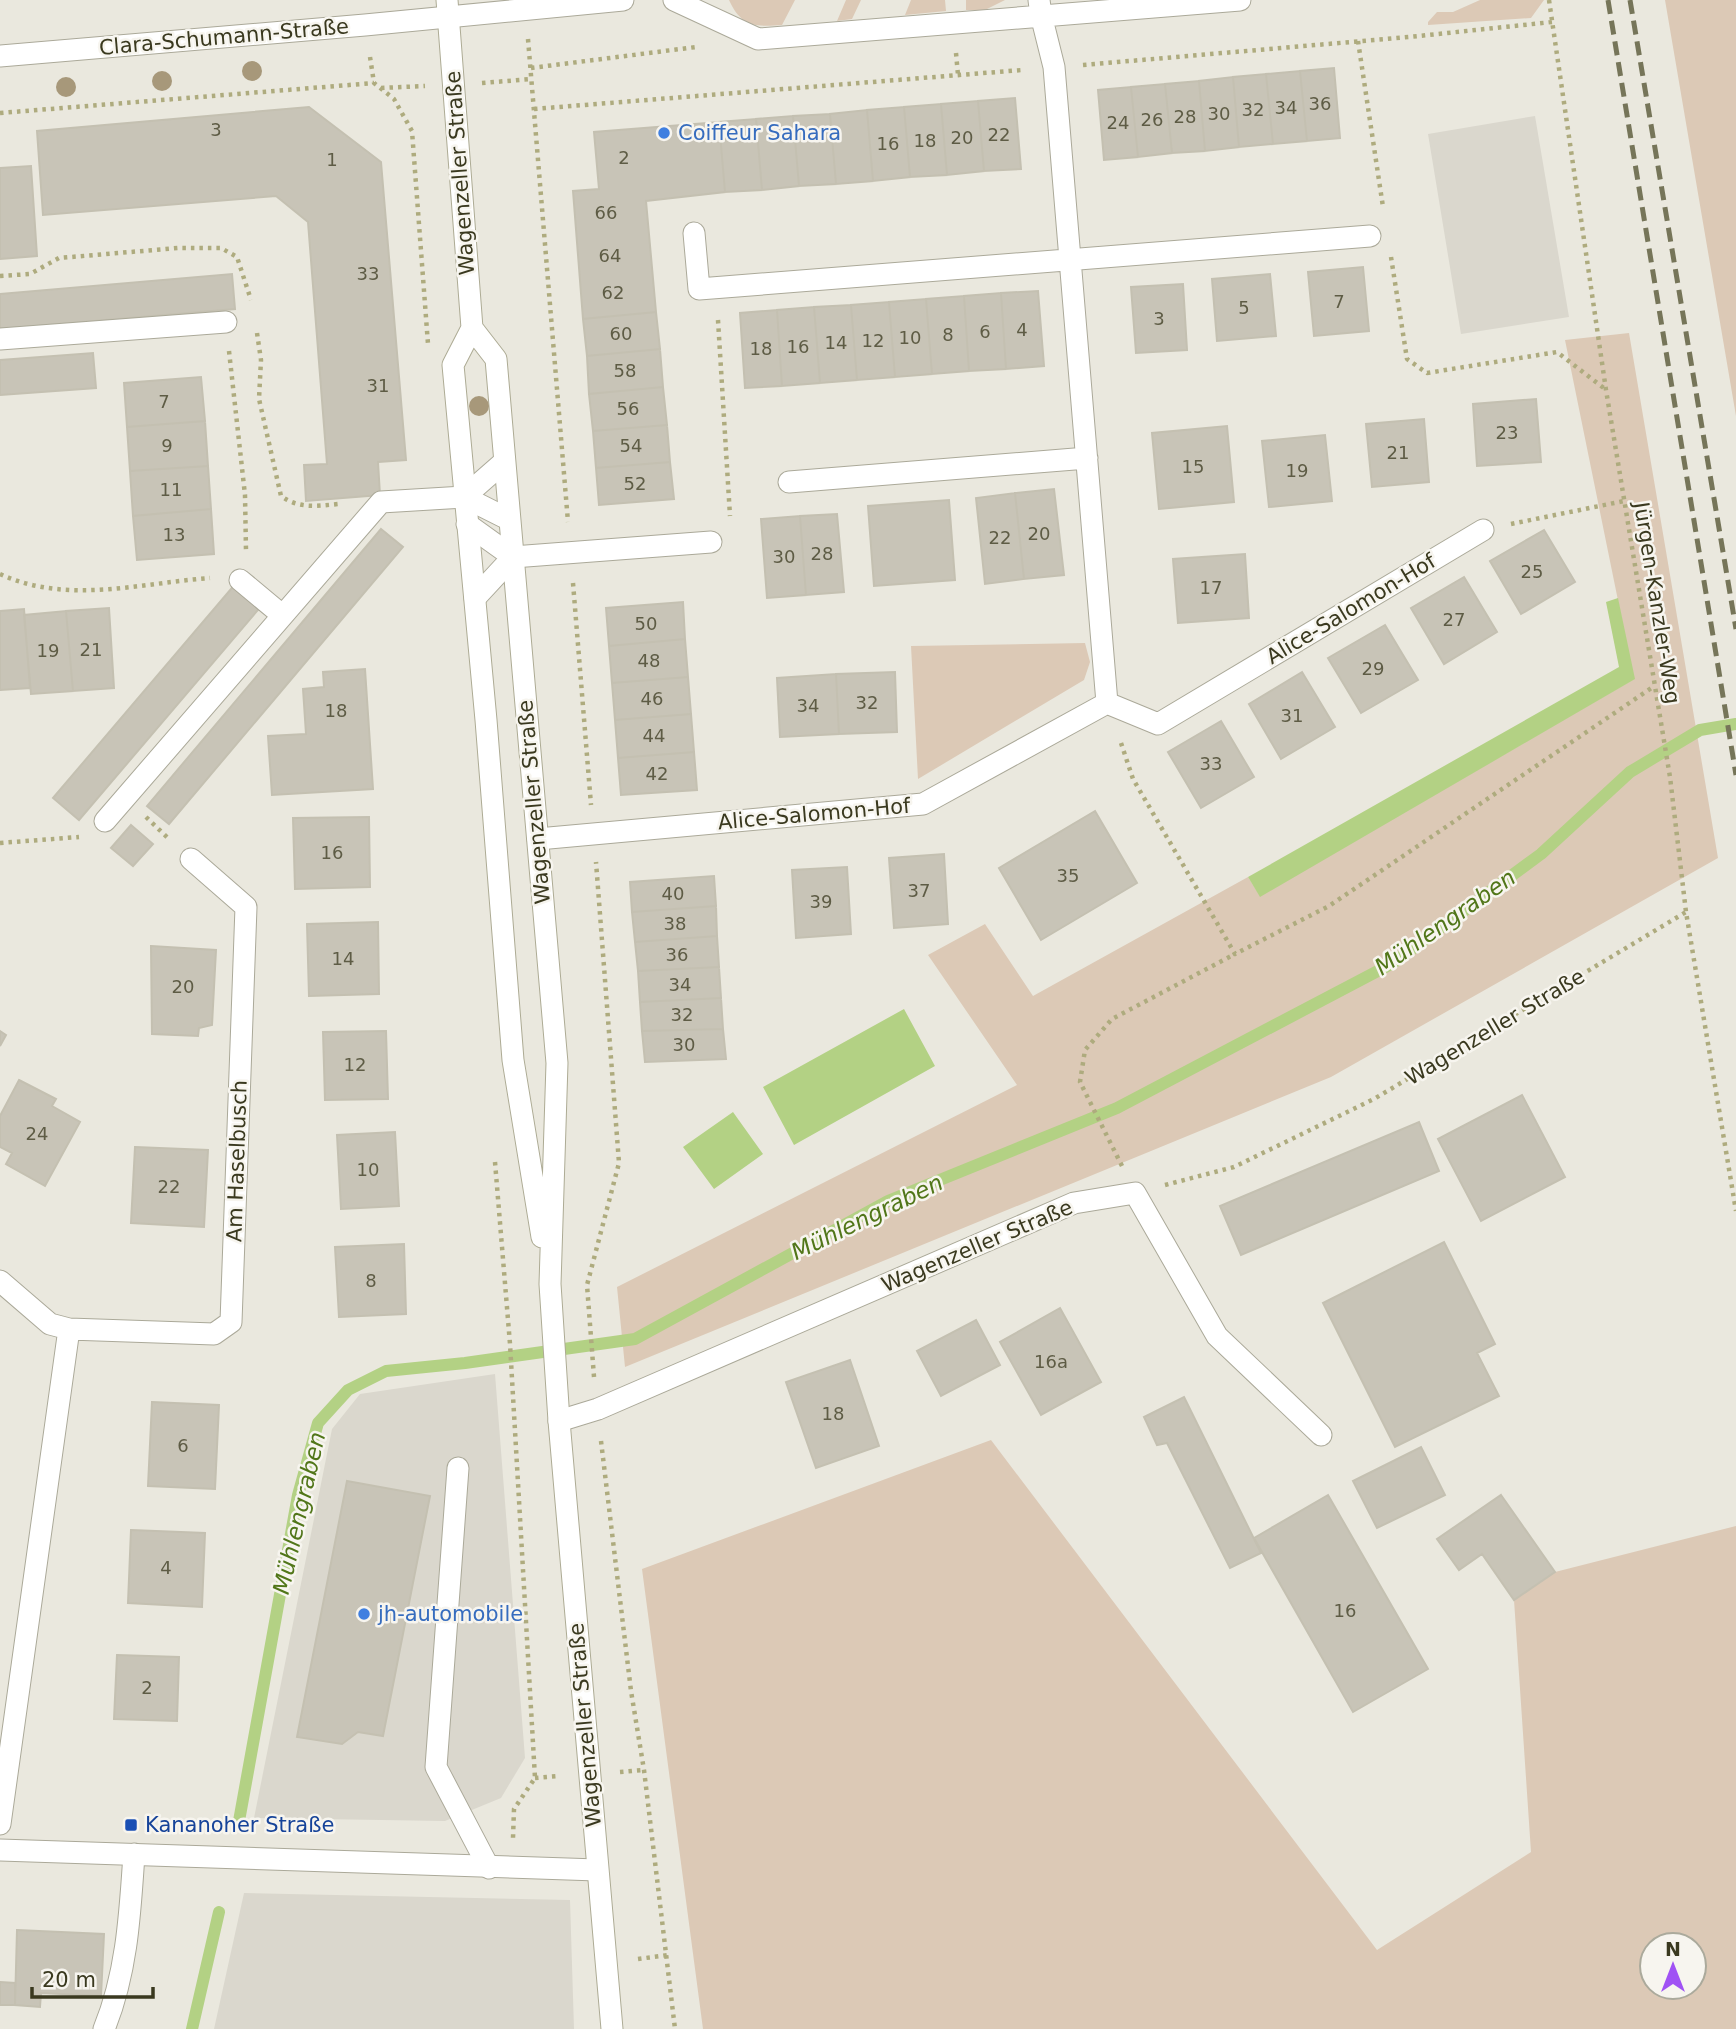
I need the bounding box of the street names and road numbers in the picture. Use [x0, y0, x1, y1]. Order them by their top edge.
street label: Clara-Schumann-Straße [98, 14, 350, 60]
street label: Wagenzeller Straße [441, 70, 479, 276]
street label: Jürgen-Kanzler-Weg [1629, 498, 1685, 706]
street label: Alice-Salomon-Hof [1262, 549, 1440, 669]
street label: Wagenzeller Straße [513, 699, 555, 905]
street label: Alice-Salomon-Hof [717, 794, 912, 834]
street label: Wagenzeller Straße [1401, 964, 1589, 1090]
street label: Am Haselbusch [222, 1079, 252, 1243]
street label: Wagenzeller Straße [878, 1195, 1076, 1297]
street label: Wagenzeller Straße [564, 1622, 606, 1828]

